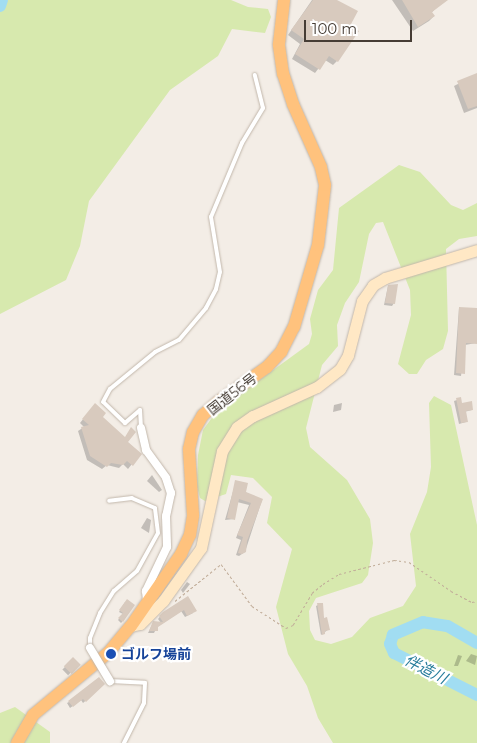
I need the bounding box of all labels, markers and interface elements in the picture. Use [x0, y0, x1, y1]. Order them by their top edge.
scale bar [307, 10, 414, 42]
text: 100 m [312, 19, 357, 38]
street label: 国道56号 [204, 369, 260, 419]
place label: ゴルフ場前 [121, 646, 191, 662]
marker: ゴルフ場前 [105, 648, 117, 660]
water label: 伴造川 [402, 651, 450, 687]

